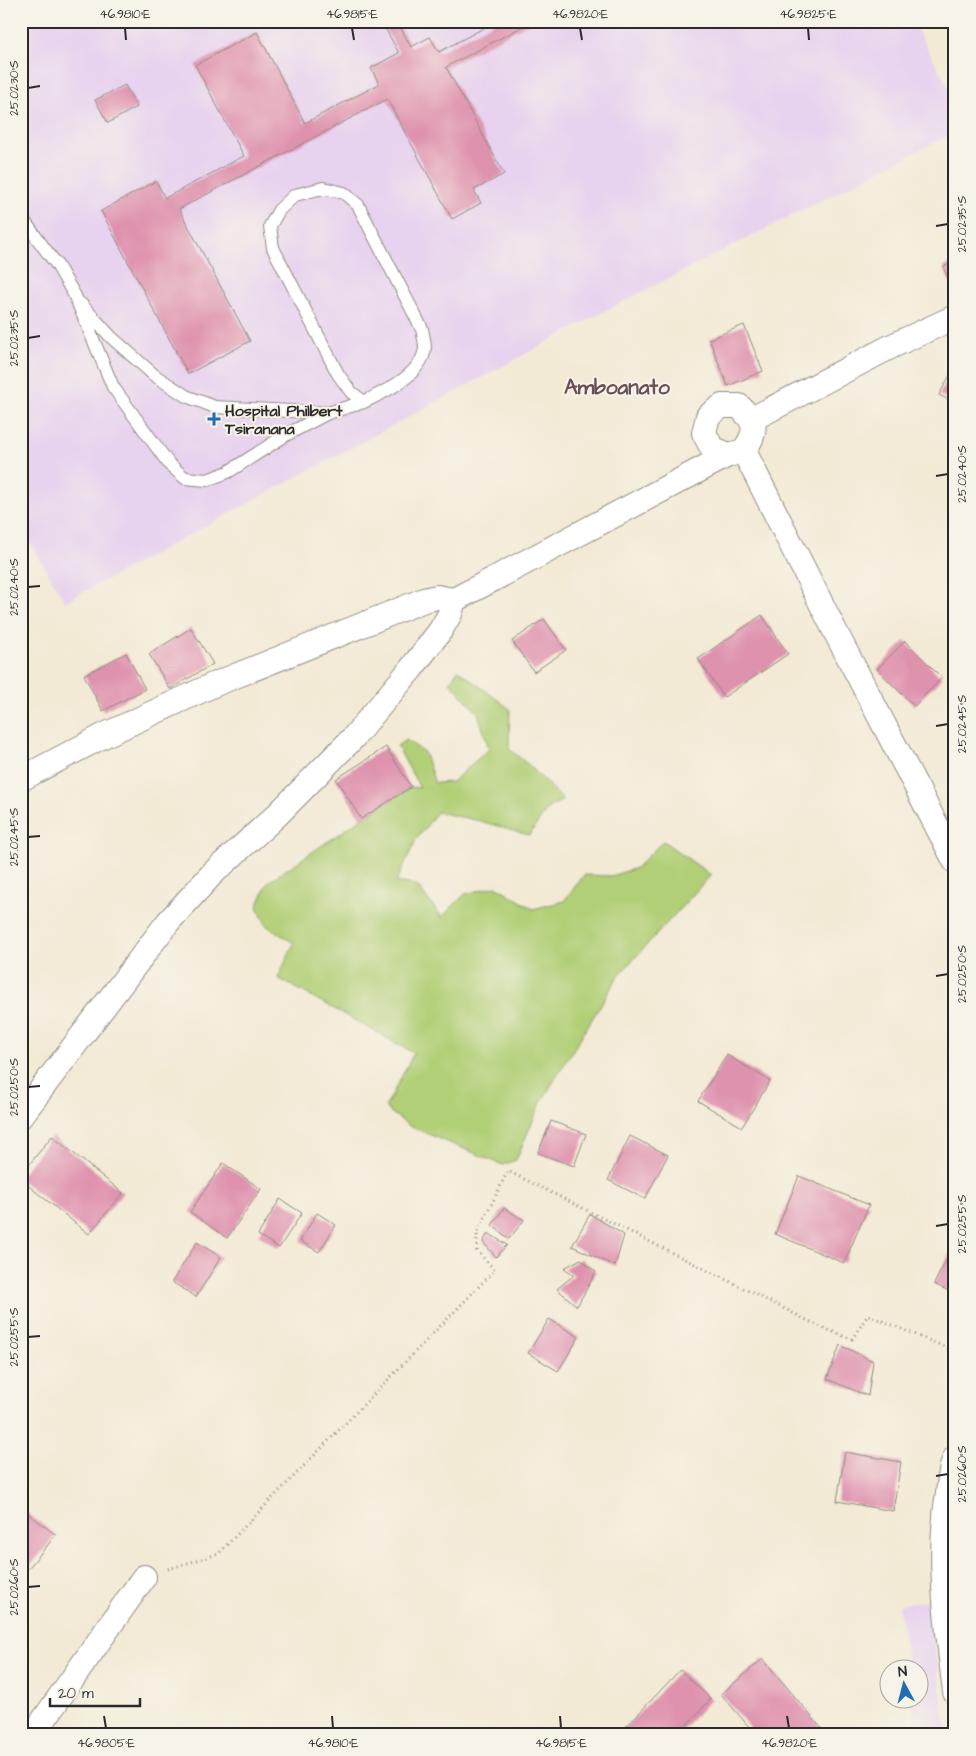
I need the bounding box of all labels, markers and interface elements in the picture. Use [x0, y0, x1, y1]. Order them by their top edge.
text: 46.9810°E [100, 6, 150, 23]
text: 46.9815°E [326, 6, 378, 23]
text: 46.9820°E [552, 6, 608, 23]
text: 46.9825°E [779, 6, 837, 23]
text: 25.0230°S [6, 60, 23, 116]
text: 25.0235°S [954, 195, 971, 252]
text: 25.0235°S [6, 309, 23, 366]
district label: Amboanato [564, 373, 670, 402]
place label: Hospital Philbert Tsiranana [224, 400, 343, 440]
marker: Hospital Philbert Tsiranana [207, 412, 221, 426]
text: 25.0240°S [954, 445, 971, 503]
text: 25.0240°S [6, 558, 23, 616]
text: 25.0245°S [954, 694, 971, 753]
text: 25.0245°S [6, 807, 23, 866]
text: 25.0250°S [954, 945, 971, 1003]
text: 25.0250°S [6, 1058, 23, 1116]
text: 25.0255°S [954, 1194, 971, 1253]
text: 25.0255°S [6, 1307, 23, 1366]
text: 25.0260°S [954, 1445, 971, 1502]
text: 25.0260°S [6, 1558, 23, 1615]
north arrow [878, 1658, 928, 1708]
text: N [897, 1662, 908, 1683]
scale bar [50, 1676, 140, 1708]
text: 20 m [58, 1683, 94, 1704]
text: 46.9805°E [77, 1735, 135, 1752]
text: 46.9810°E [308, 1735, 358, 1752]
text: 46.9815°E [535, 1735, 587, 1752]
text: 46.9820°E [761, 1735, 817, 1752]

